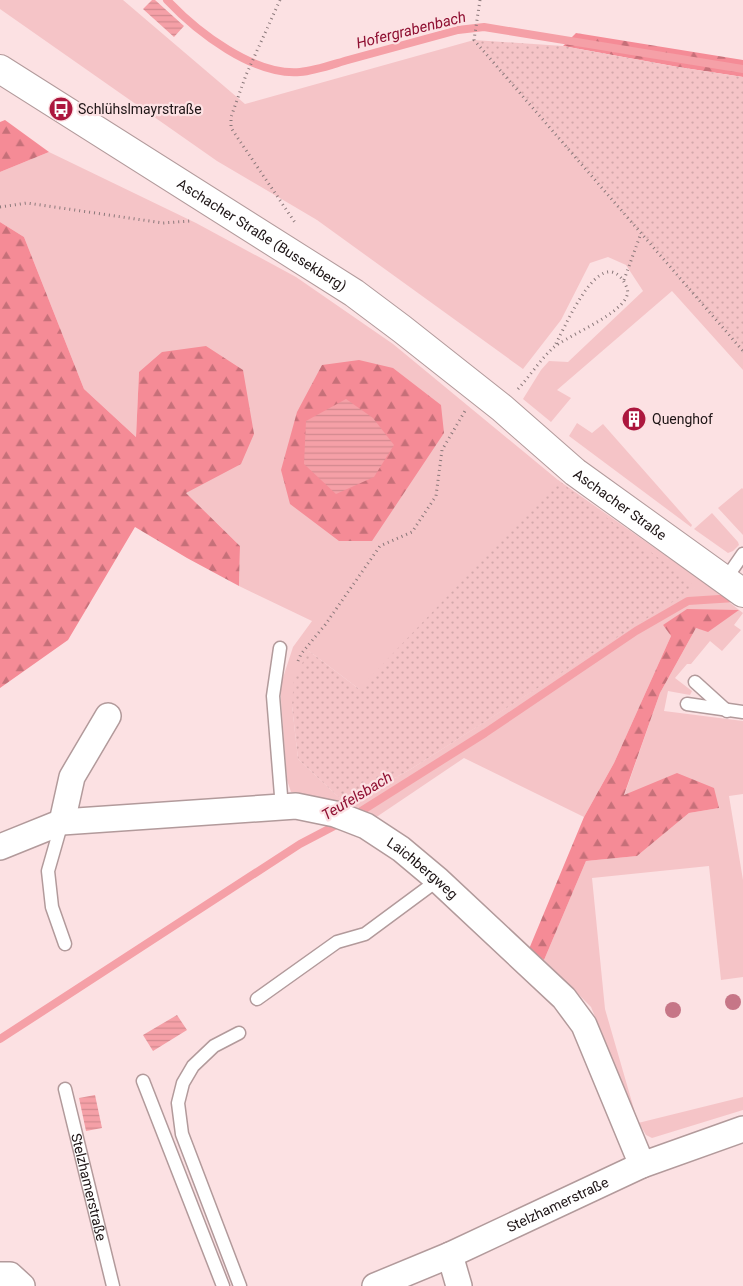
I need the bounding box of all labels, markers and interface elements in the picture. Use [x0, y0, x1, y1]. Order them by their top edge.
water label: Hofergrabenbach [354, 8, 468, 52]
bus stop icon: Schlühslmayrstraße [48, 96, 74, 122]
place label: Schlühslmayrstraße [78, 101, 202, 117]
street label: Aschacher Straße (Bussekberg) [174, 175, 349, 295]
building icon: Quenghof [621, 406, 647, 432]
place label: Quenghof [652, 411, 713, 427]
street label: Aschacher Straße [571, 466, 670, 543]
water label: Teufelsbach [318, 768, 396, 824]
street label: Laichbergweg [384, 834, 461, 902]
street label: Stelzhamerstraße [68, 1132, 110, 1243]
street label: Stelzhamerstraße [504, 1174, 611, 1235]

